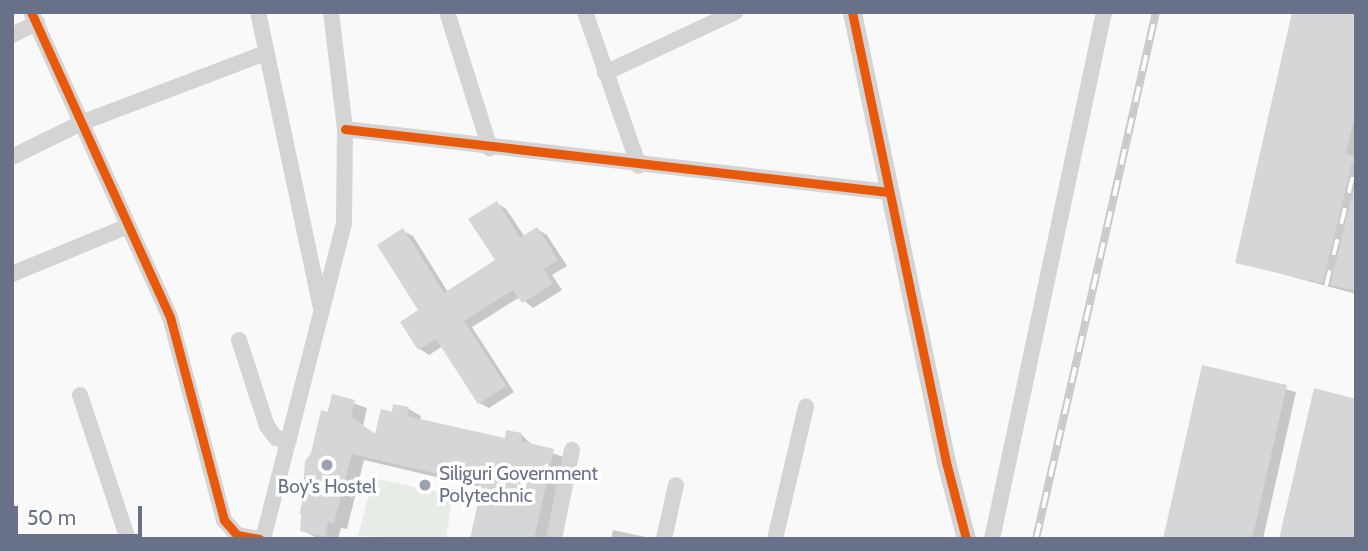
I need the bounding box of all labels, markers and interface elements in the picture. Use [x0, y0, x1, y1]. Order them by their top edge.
marker: Boy's Hostel [319, 457, 335, 473]
place label: Siliguri Government Polytechnic [439, 463, 598, 507]
place label: Boy's Hostel [278, 476, 376, 498]
marker: Siliguri Government Polytechnic [417, 477, 433, 493]
scale bar [18, 491, 145, 536]
text: 50 m [27, 505, 76, 530]

